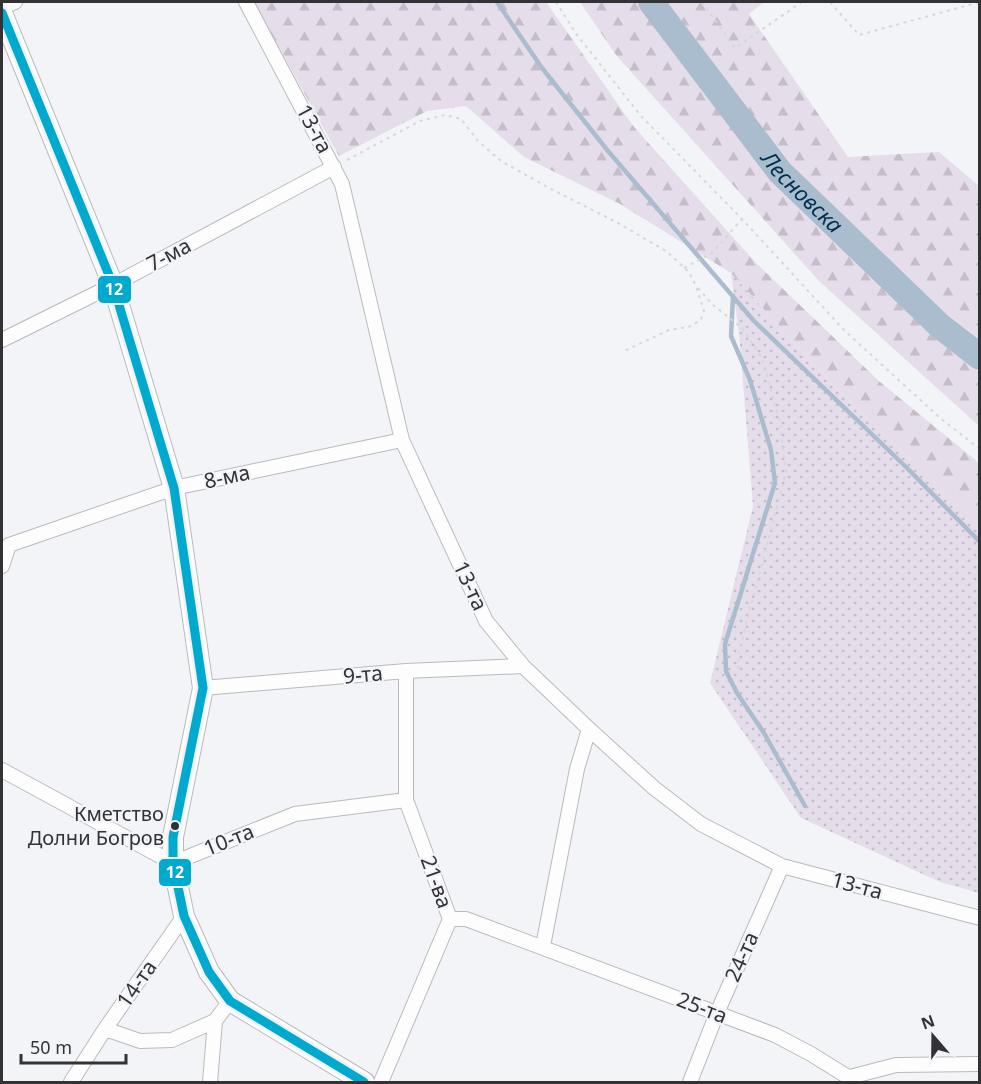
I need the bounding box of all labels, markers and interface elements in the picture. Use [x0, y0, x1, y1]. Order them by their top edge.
street label: 13-та [290, 99, 339, 158]
water label: Лесновска [754, 143, 850, 239]
street label: 7-ма [141, 231, 196, 277]
line badge: 12 [97, 275, 132, 304]
text: 12 [105, 278, 123, 300]
street label: 8-ма [201, 457, 252, 495]
street label: 13-та [447, 556, 495, 615]
street label: 9-та [342, 658, 384, 690]
place label: Кметство Долни Богров [28, 800, 164, 851]
street label: 10-та [199, 816, 258, 862]
marker: Кметство Долни Богров [169, 820, 181, 832]
street label: 21-ва [414, 851, 459, 912]
line badge: 12 [158, 858, 192, 887]
text: 12 [166, 861, 184, 883]
street label: 13-та [829, 865, 886, 905]
street label: 24-та [718, 927, 764, 986]
street label: 14-та [110, 954, 163, 1013]
street label: 25-та [673, 985, 732, 1029]
north arrow [903, 1006, 963, 1066]
text: N [918, 1009, 938, 1034]
scale bar [21, 1027, 126, 1065]
text: 50 m [30, 1035, 72, 1059]

